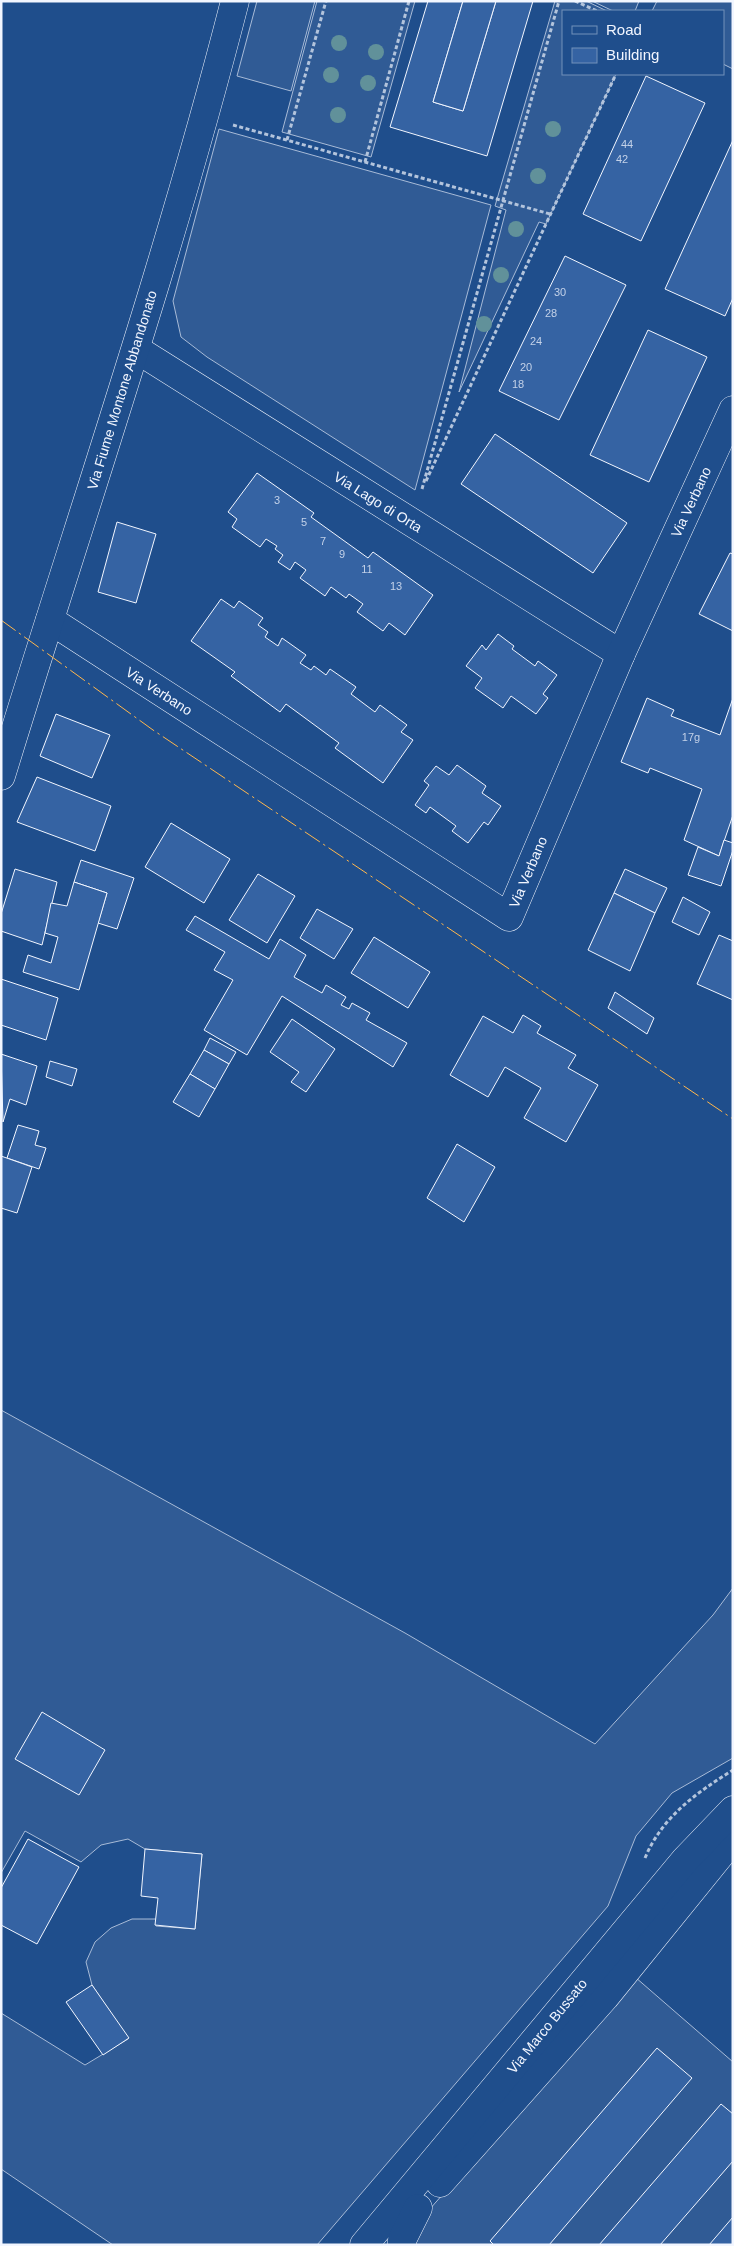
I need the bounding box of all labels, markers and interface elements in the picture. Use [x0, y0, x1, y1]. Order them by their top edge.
legend [562, 10, 724, 75]
text: Road [606, 21, 642, 38]
text: Building [606, 46, 659, 63]
house number: 44 [621, 138, 633, 150]
house number: 42 [616, 153, 628, 165]
house number: 30 [554, 286, 566, 298]
street label: Via Fiume Montone Abbandonato [84, 288, 160, 492]
house number: 28 [545, 307, 557, 319]
house number: 24 [530, 335, 542, 347]
house number: 20 [520, 361, 532, 373]
house number: 18 [512, 378, 524, 390]
street label: Via Verbano [668, 464, 714, 540]
street label: Via Lago di Orta [331, 468, 425, 536]
house number: 3 [274, 494, 280, 506]
house number: 5 [301, 516, 307, 528]
house number: 7 [320, 535, 326, 547]
house number: 9 [339, 548, 345, 560]
house number: 11 [361, 563, 373, 575]
house number: 13 [390, 580, 402, 592]
street label: Via Verbano [123, 664, 195, 719]
house number: 17g [682, 731, 700, 743]
street label: Via Verbano [506, 834, 550, 910]
street label: Via Marco Bussato [504, 1975, 590, 2077]

